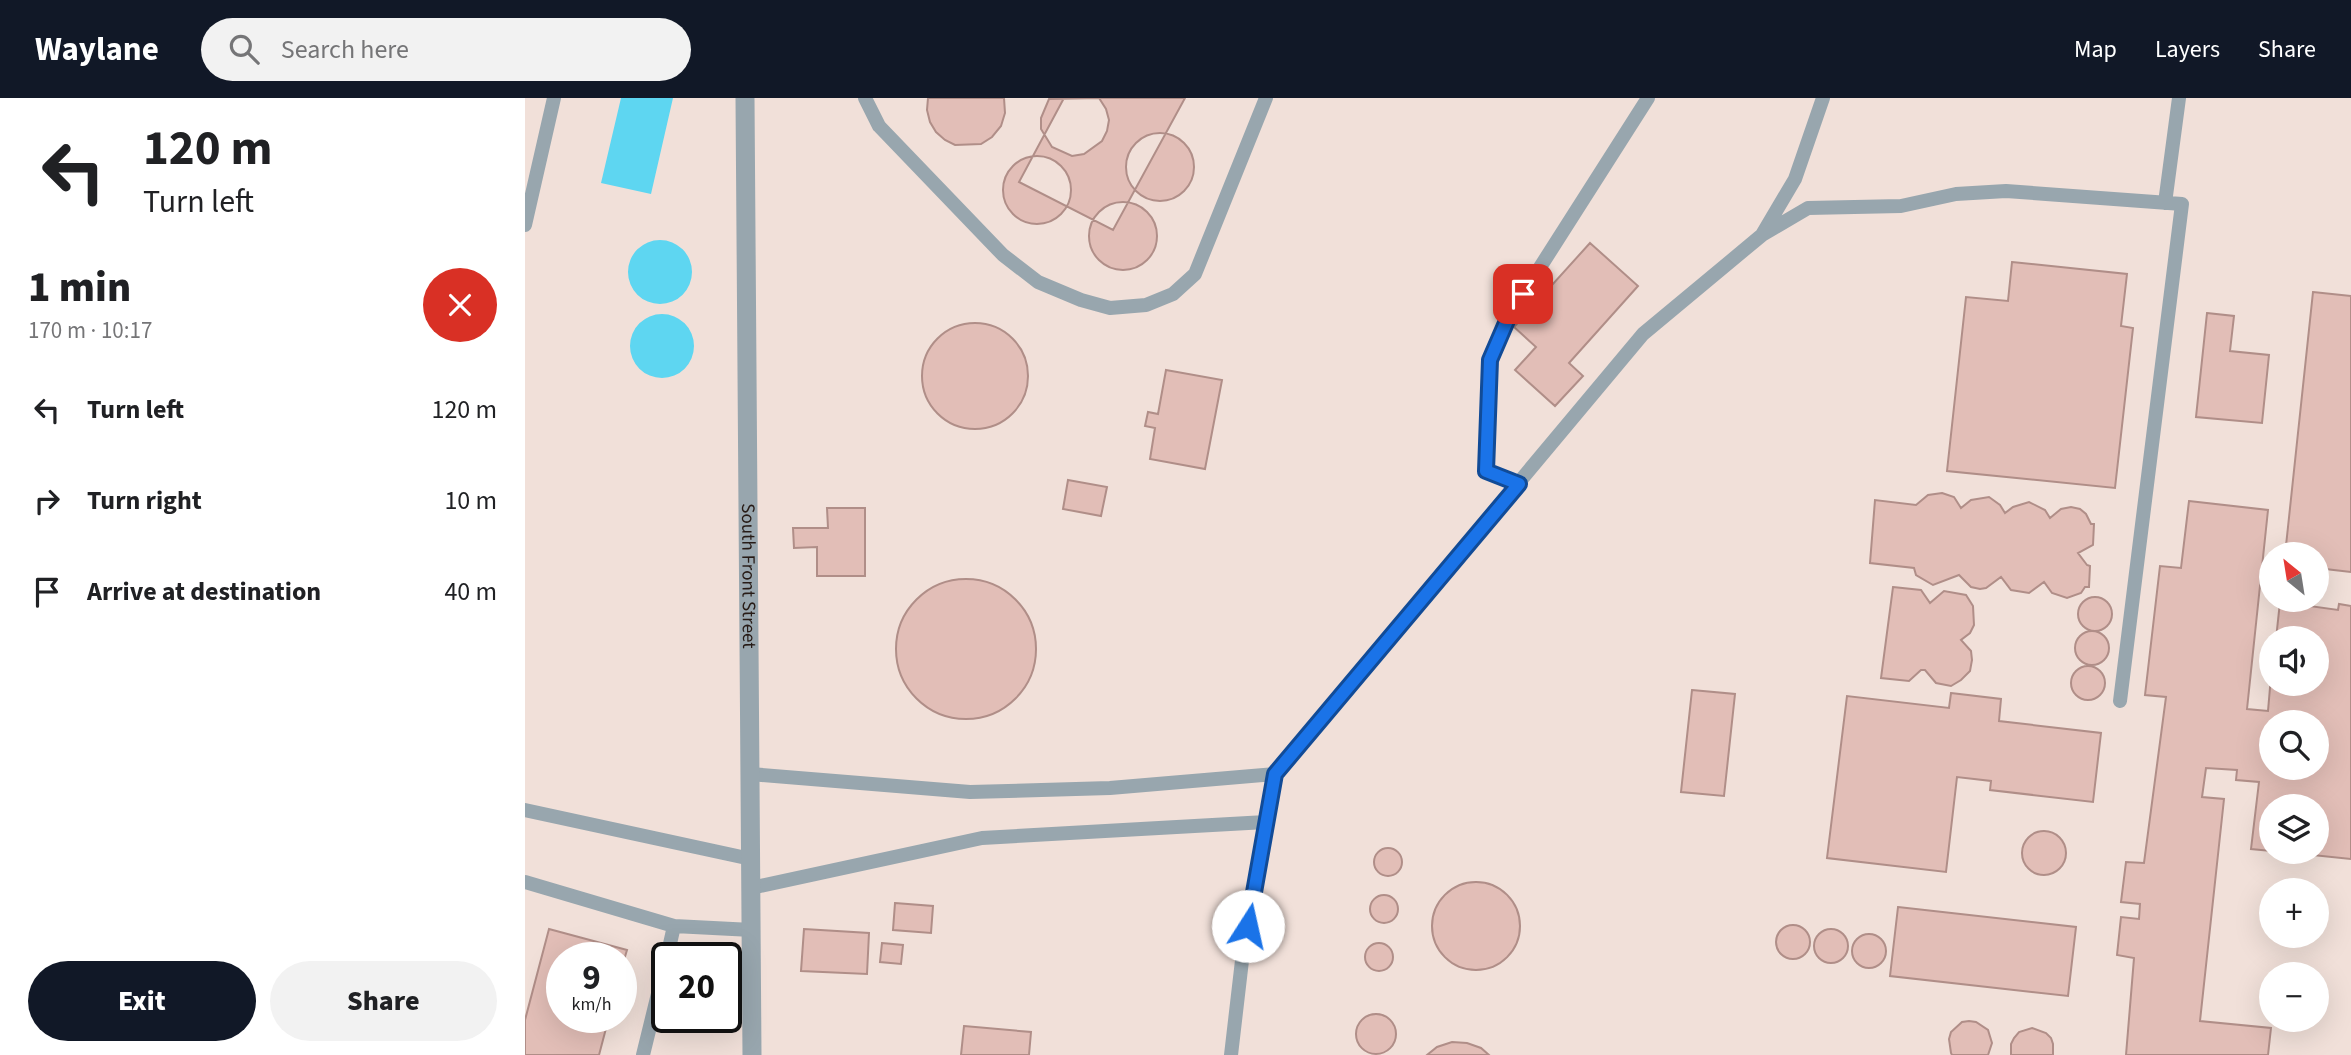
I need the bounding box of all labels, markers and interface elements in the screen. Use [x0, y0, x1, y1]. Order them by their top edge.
search box [201, 18, 691, 81]
text: Waylane [35, 26, 159, 73]
icon: search [225, 30, 263, 68]
text: Search here [281, 31, 409, 68]
text: Map [2074, 32, 2117, 67]
text: Layers [2155, 32, 2220, 67]
text: Share [2258, 32, 2316, 67]
text: 120 m [143, 114, 272, 184]
icon: left [28, 126, 119, 217]
text: Turn left [143, 179, 254, 225]
text: 1 min [28, 258, 131, 318]
pin [1493, 264, 1553, 324]
button: close [423, 268, 497, 342]
icon: arrive [1504, 275, 1542, 313]
text: 170 m · 10:17 [28, 314, 152, 347]
icon: left [28, 391, 66, 429]
text: Turn left [87, 391, 184, 428]
text: 120 m [431, 391, 497, 428]
icon: right [28, 482, 66, 520]
text: Turn right [87, 482, 202, 519]
text: 10 m [444, 482, 497, 519]
street label: South Front Street [734, 503, 763, 649]
north arrow [2259, 542, 2329, 612]
map controls [2259, 542, 2329, 1032]
icon: arrive [28, 573, 66, 611]
text: Arrive at destination [87, 573, 321, 610]
text: 40 m [444, 573, 497, 610]
button: sound [2259, 626, 2329, 696]
button: search [2259, 710, 2329, 780]
button: layers [2259, 794, 2329, 864]
button: + [2259, 878, 2329, 948]
position arrow [1211, 889, 1285, 963]
speed limit sign: 20 [651, 942, 742, 1033]
text: 9 [582, 953, 601, 1003]
button: Exit [28, 961, 256, 1041]
button: Share [270, 961, 497, 1041]
button: − [2259, 962, 2329, 1032]
text: km/h [572, 992, 611, 1017]

